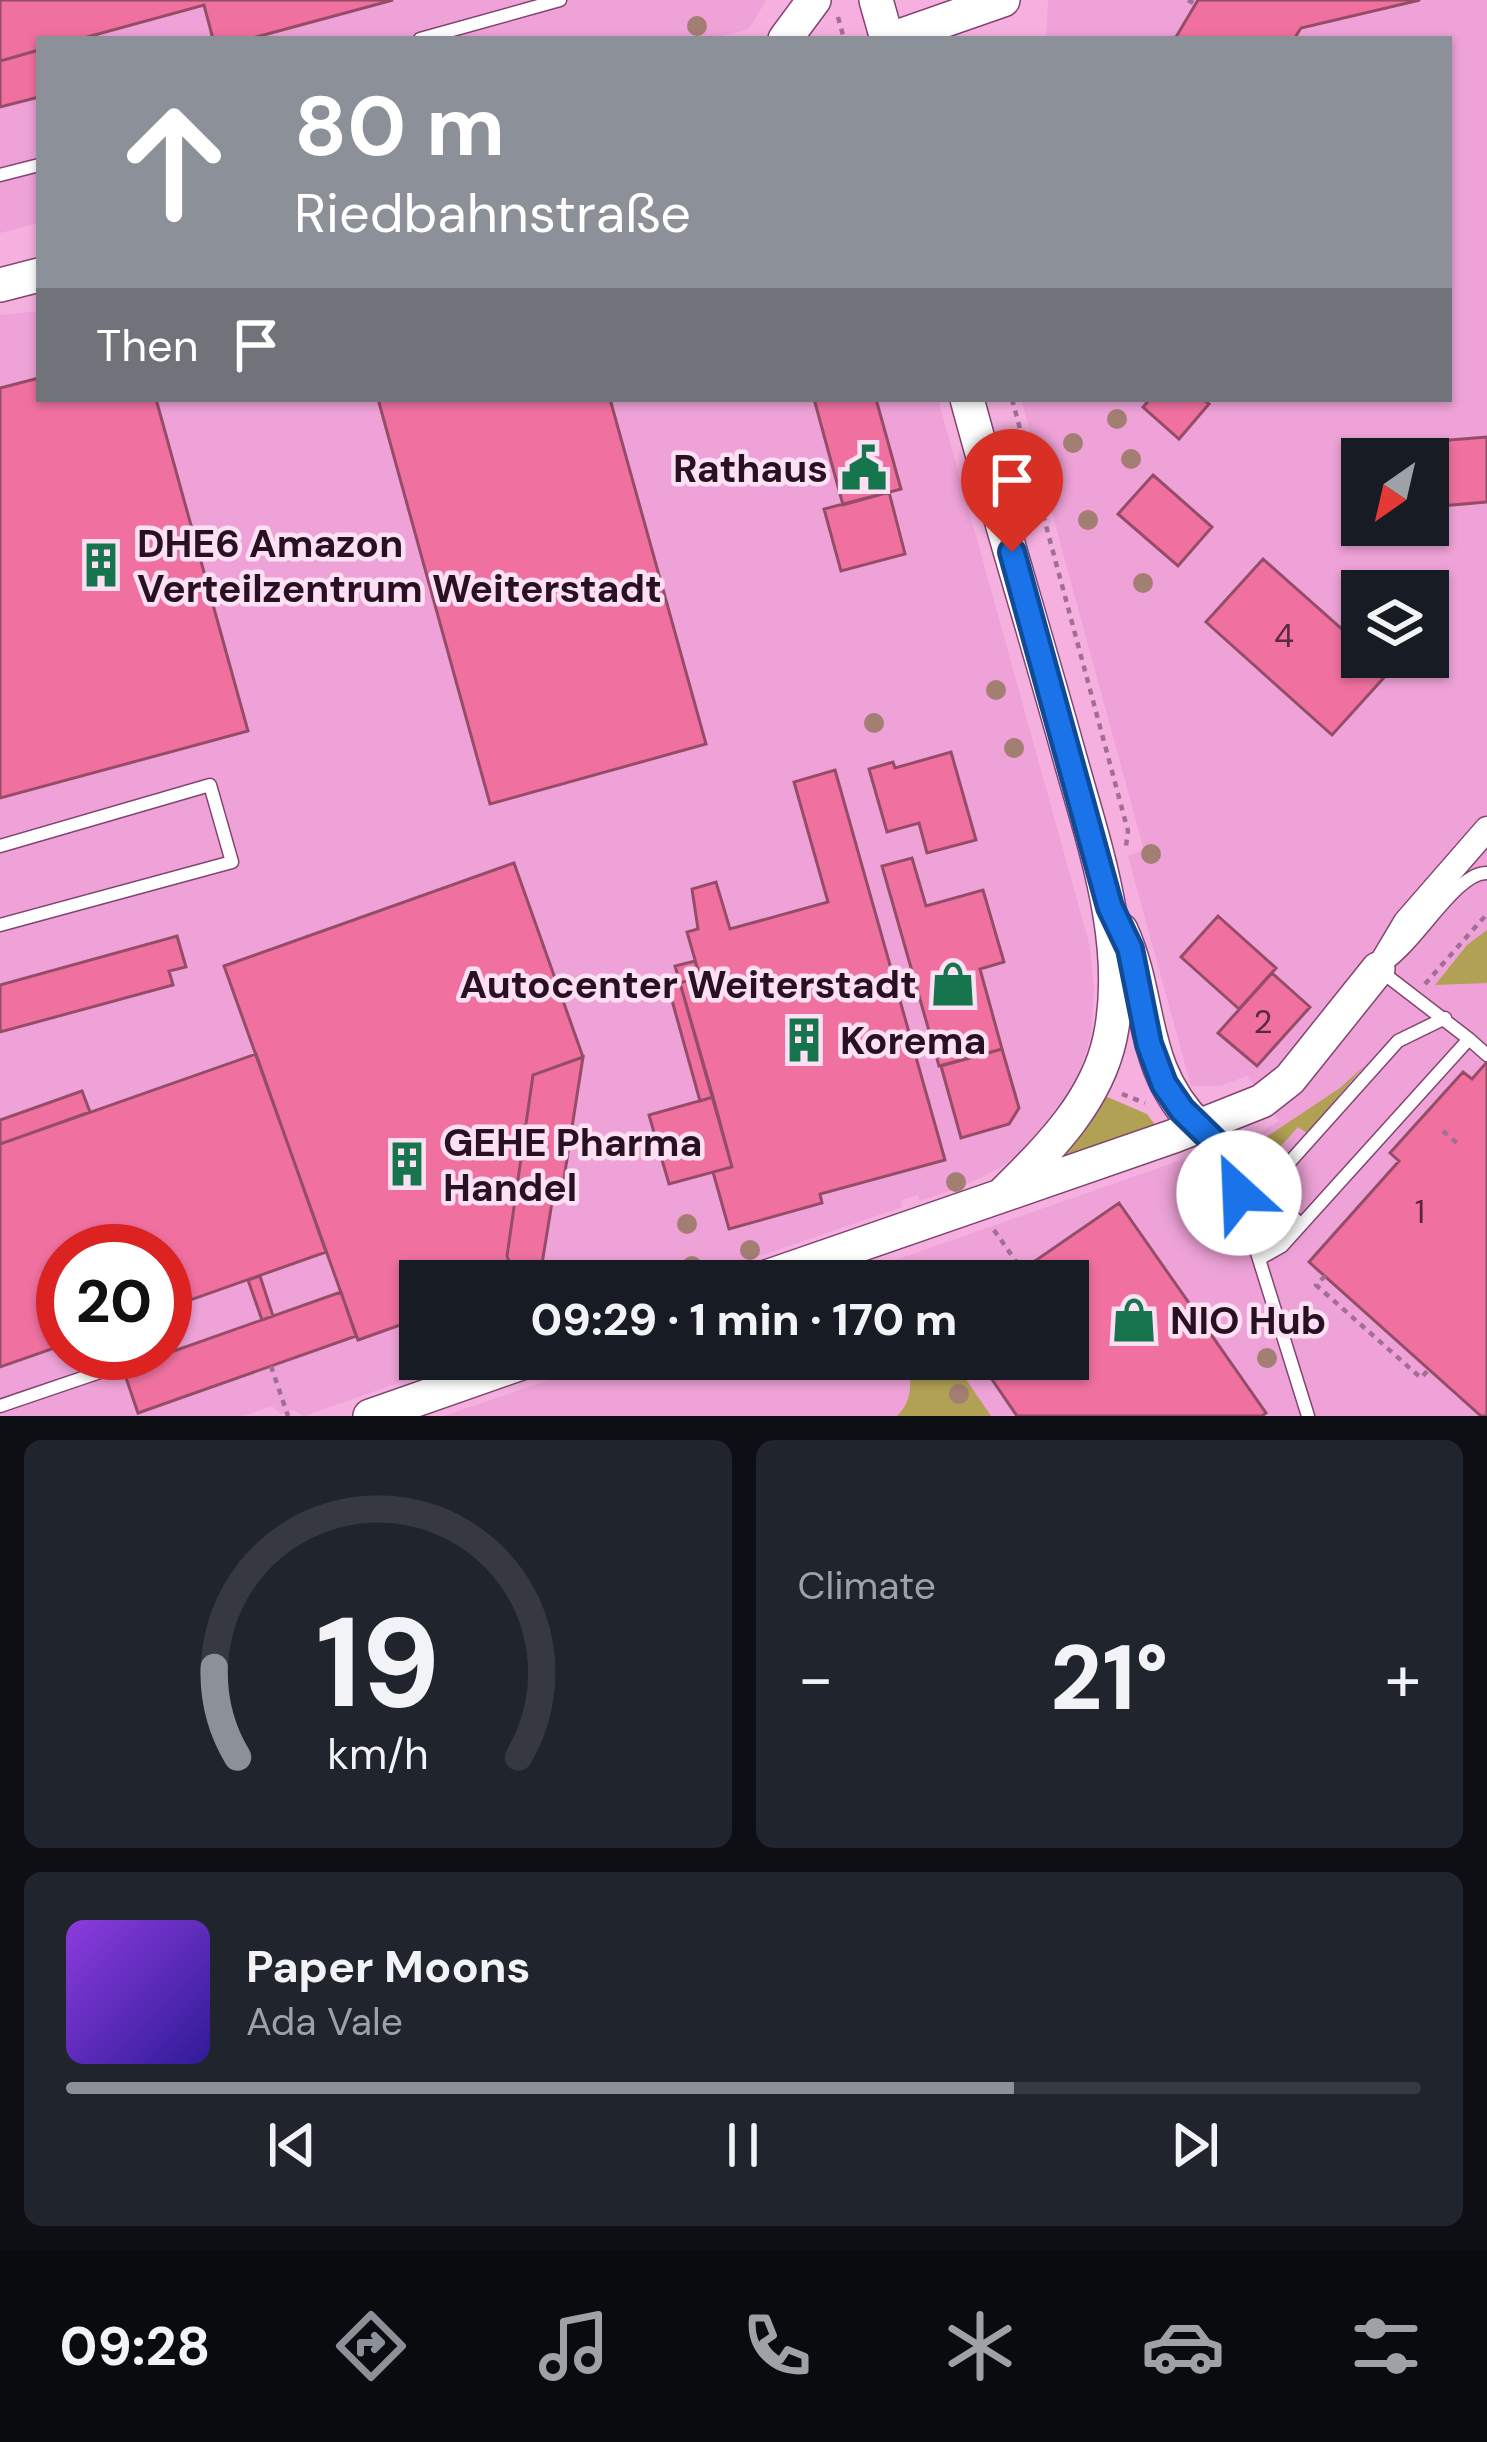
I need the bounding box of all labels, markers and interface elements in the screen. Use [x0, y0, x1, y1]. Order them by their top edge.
text: 80 m [294, 72, 505, 181]
icon: ahead [96, 84, 252, 240]
text: Riedbahnstraße [294, 178, 691, 249]
icon: arrive [223, 312, 289, 378]
text: Then [96, 316, 199, 375]
pin [961, 429, 1063, 552]
north arrow [1341, 438, 1449, 546]
map controls [1341, 438, 1449, 678]
place label: Rathaus [673, 443, 828, 494]
public building icon: Rathaus [839, 443, 889, 493]
icon: arrive [979, 447, 1045, 513]
place label: DHE6 Amazon Verteilzentrum Weiterstadt [137, 518, 662, 614]
building icon: DHE6 Amazon Verteilzentrum Weiterstadt [76, 540, 126, 590]
button: layers [1341, 570, 1449, 678]
house number: 4 [1274, 614, 1294, 657]
place label: Autocenter Weiterstadt [459, 959, 917, 1010]
shop icon: Autocenter Weiterstadt [928, 959, 978, 1009]
house number: 2 [1253, 1000, 1273, 1043]
building icon: Korema [779, 1015, 829, 1065]
place label: Korema [840, 1015, 986, 1066]
place label: GEHE Pharma Handel [443, 1117, 702, 1213]
position arrow [1176, 1130, 1302, 1256]
building icon: GEHE Pharma Handel [382, 1139, 432, 1189]
house number: 1 [1415, 1190, 1425, 1233]
speed limit sign: 20 [36, 1224, 192, 1380]
text: 09:29 · 1 min · 170 m [531, 1290, 957, 1349]
shop icon: NIO Hub [1109, 1295, 1159, 1345]
place label: NIO Hub [1170, 1295, 1326, 1346]
text: Climate [798, 1560, 936, 1611]
text: 19 [315, 1582, 440, 1745]
text: 21° [1050, 1620, 1168, 1737]
text: − [798, 1636, 834, 1721]
text: + [1385, 1636, 1421, 1721]
text: km/h [327, 1726, 428, 1782]
text: Paper Moons [246, 1937, 531, 1996]
text: Ada Vale [246, 1996, 403, 2047]
icon: previous [259, 2112, 325, 2178]
icon: pause [710, 2112, 776, 2178]
icon: next [1162, 2112, 1228, 2178]
icon: directions [329, 2304, 413, 2388]
icon: music [532, 2304, 616, 2388]
icon: phone [735, 2304, 819, 2388]
icon: climate [938, 2304, 1022, 2388]
icon: car [1141, 2304, 1225, 2388]
icon: filters [1344, 2304, 1428, 2388]
text: 09:28 [59, 2311, 210, 2382]

